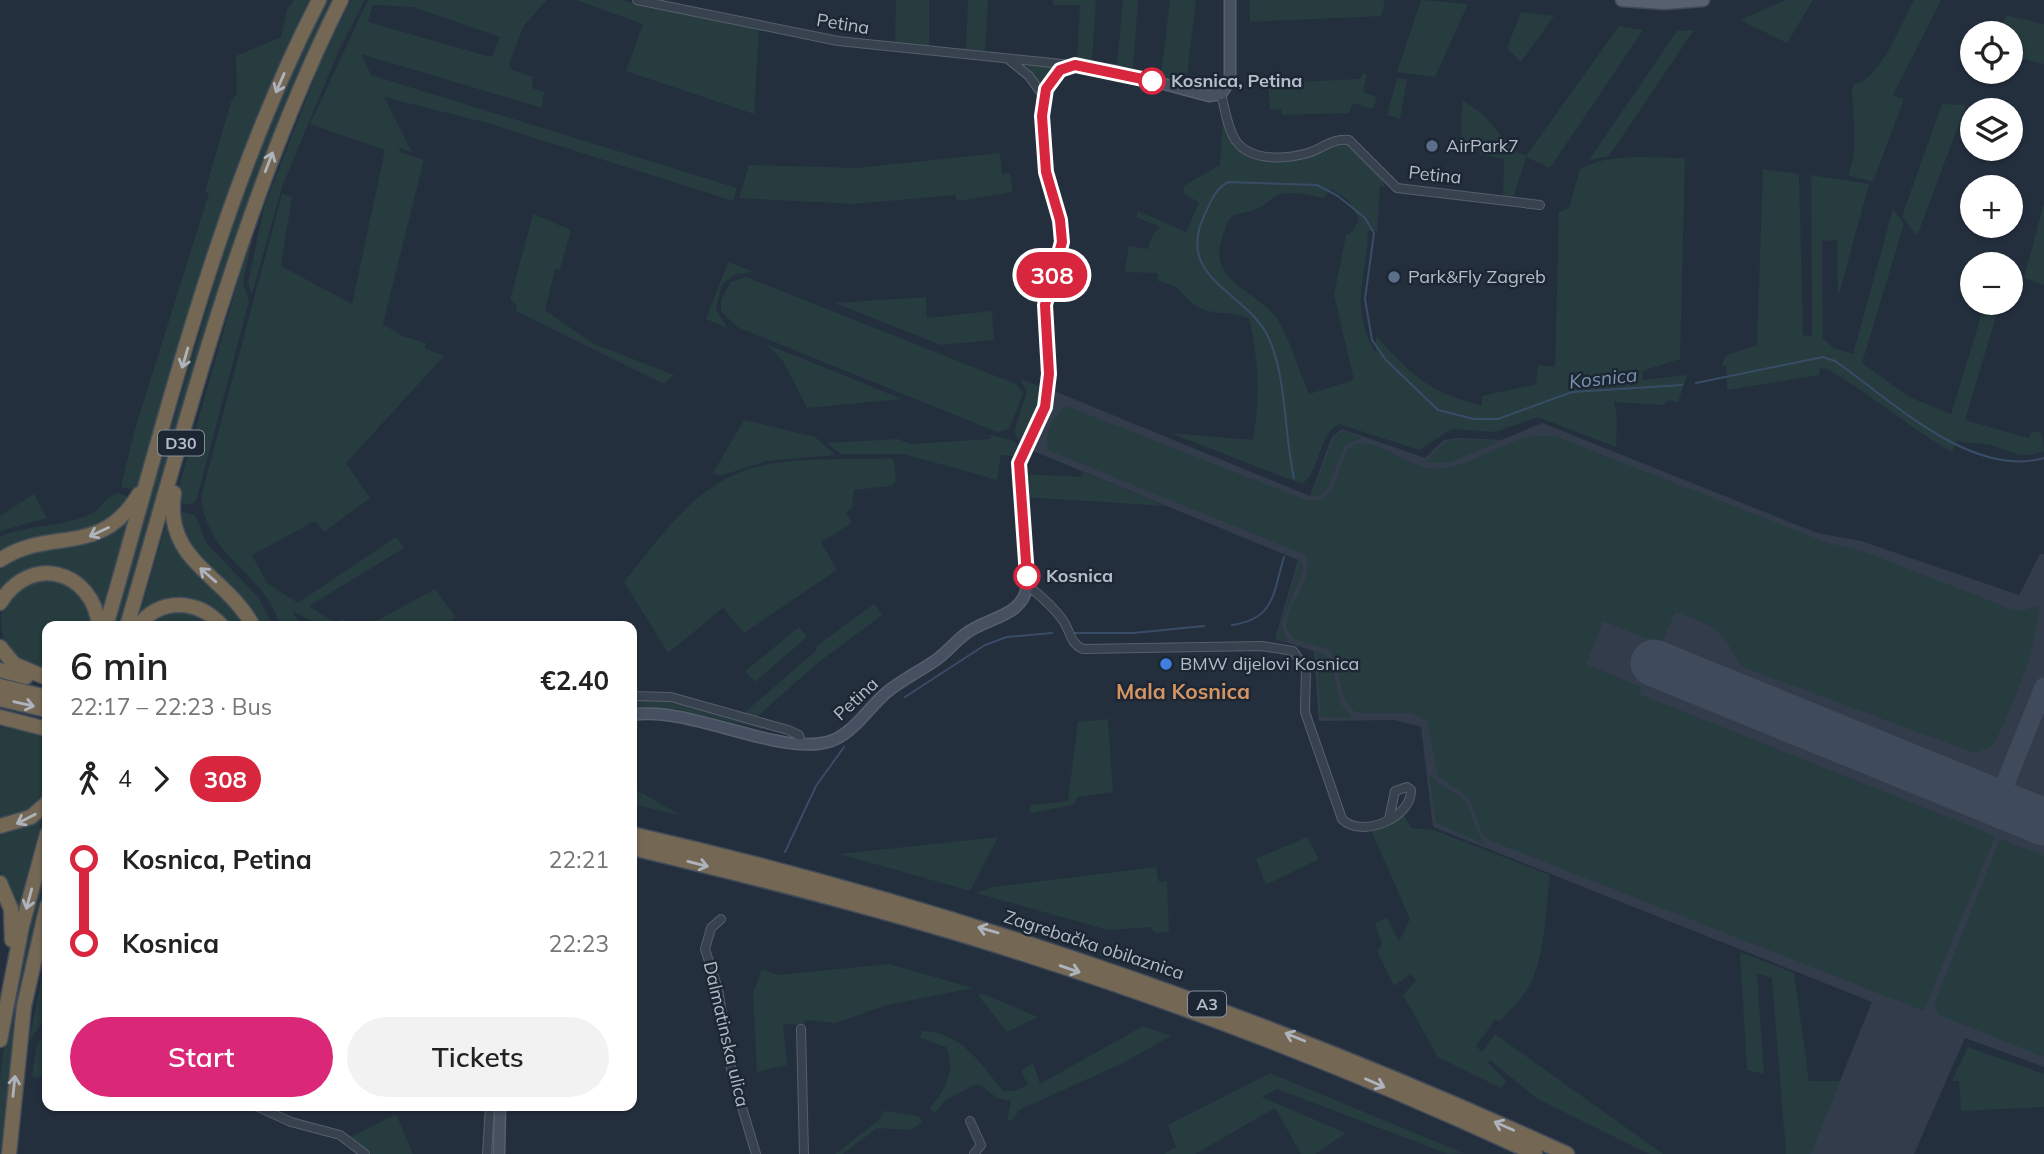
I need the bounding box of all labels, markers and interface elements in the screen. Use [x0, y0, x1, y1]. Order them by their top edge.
street label: Petina [815, 8, 871, 39]
map controls [1960, 21, 2023, 315]
button: locate [1960, 21, 2023, 84]
marker: Kosnica, Petina [1139, 68, 1165, 94]
place label: Kosnica, Petina [1171, 69, 1302, 92]
one-way arrow [273, 72, 286, 93]
button: layers [1960, 98, 2023, 161]
place label: AirPark7 [1446, 134, 1519, 157]
marker: AirPark7 [1424, 138, 1440, 154]
one-way arrow [264, 152, 276, 174]
street label: Petina [1407, 160, 1463, 189]
button: + [1960, 175, 2023, 238]
line badge: 308 [1012, 252, 1092, 298]
button: − [1960, 252, 2023, 315]
text: 308 [1030, 260, 1074, 290]
place label: Park&Fly Zagreb [1408, 265, 1546, 288]
marker: Park&Fly Zagreb [1386, 269, 1402, 285]
one-way arrow [177, 347, 190, 369]
water label: Kosnica [1568, 362, 1638, 394]
road number: D30 [158, 430, 204, 456]
one-way arrow [89, 525, 110, 539]
marker: Kosnica [1014, 563, 1040, 589]
place label: Kosnica [1046, 564, 1113, 587]
one-way arrow [200, 568, 218, 584]
text: 6 min [70, 642, 169, 690]
place label: BMW dijelovi Kosnica [1180, 652, 1359, 675]
marker: BMW dijelovi Kosnica [1158, 656, 1174, 672]
text: €2.40 [540, 664, 609, 697]
street label: Petina [828, 672, 883, 725]
district label: Mala Kosnica [1116, 678, 1250, 704]
text: 22:17 – 22:23 · Bus [70, 692, 272, 721]
one-way arrow [12, 698, 35, 712]
icon: walk [70, 760, 108, 798]
icon: forward [142, 760, 180, 798]
text: 4 [118, 764, 132, 793]
text: 308 [204, 764, 247, 794]
one-way arrow [16, 812, 37, 826]
text: Kosnica, Petina [122, 843, 312, 876]
text: 22:21 [549, 845, 609, 874]
one-way arrow [686, 858, 709, 871]
one-way arrow [22, 888, 35, 910]
street label: Zagrebačka obilaznica [1001, 905, 1187, 984]
one-way arrow [977, 922, 999, 935]
text: Kosnica [122, 927, 219, 960]
text: 22:23 [549, 929, 609, 958]
street label: Dalmatinska ulica [699, 959, 754, 1109]
one-way arrow [1059, 964, 1081, 977]
road number: A3 [1188, 992, 1226, 1016]
button: Start [70, 1017, 333, 1097]
button: Tickets [347, 1017, 609, 1097]
one-way arrow [1285, 1029, 1307, 1042]
one-way arrow [8, 1075, 21, 1098]
one-way arrow [1364, 1077, 1385, 1090]
one-way arrow [1494, 1119, 1516, 1132]

